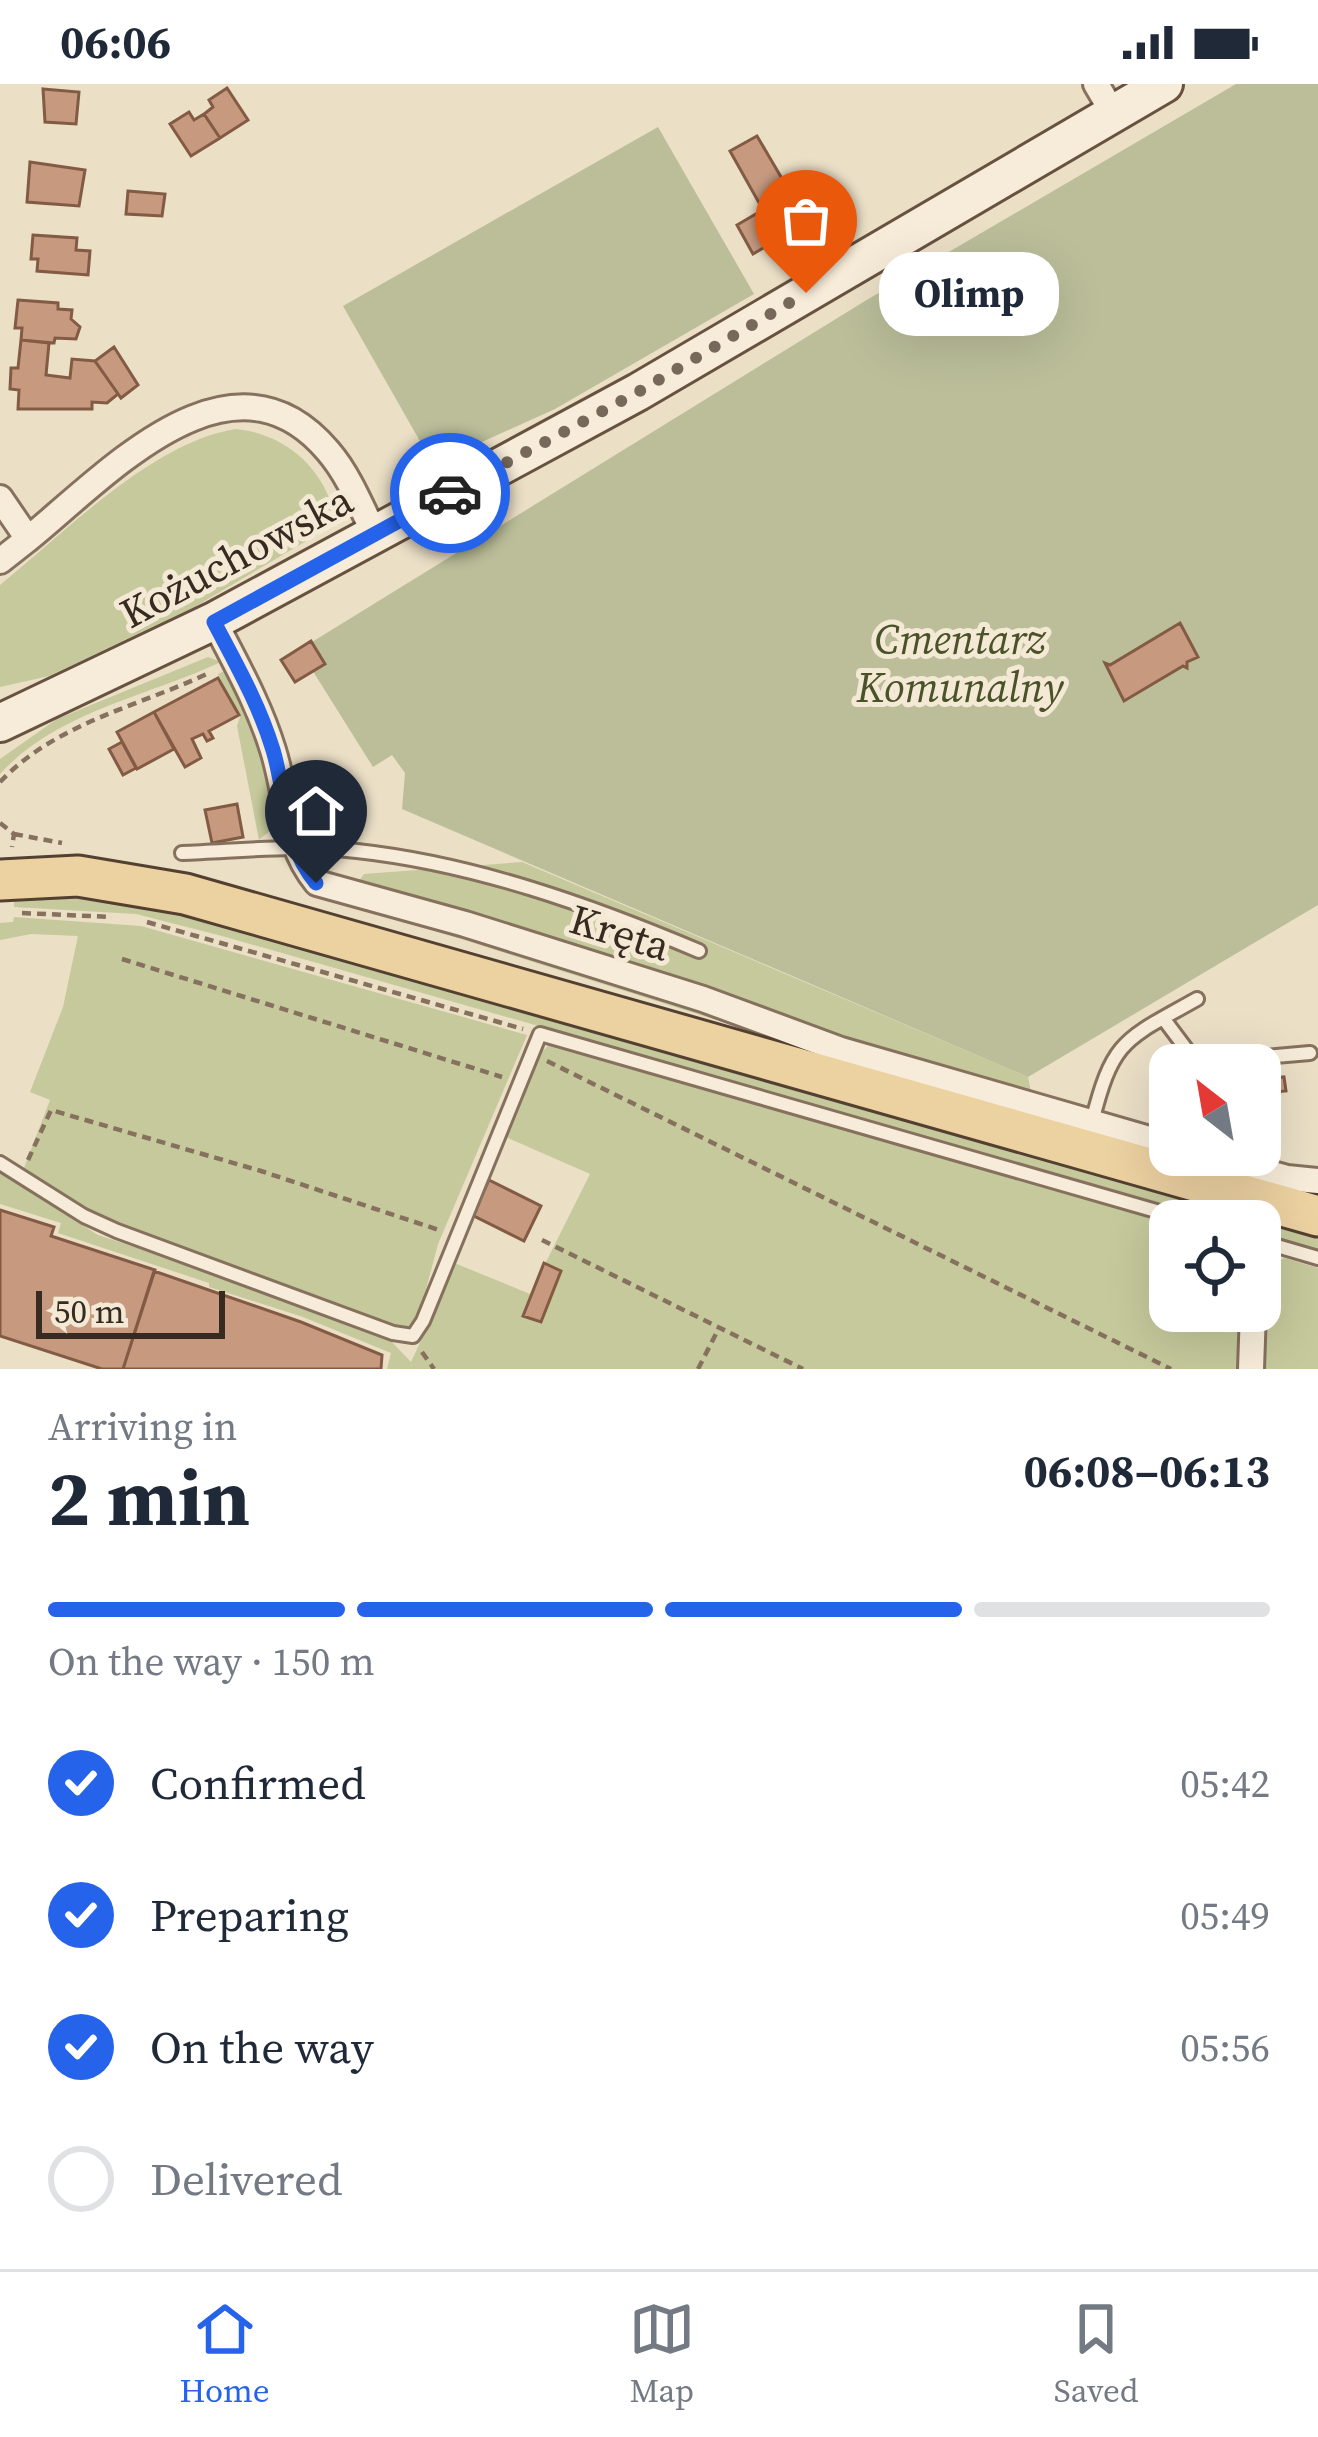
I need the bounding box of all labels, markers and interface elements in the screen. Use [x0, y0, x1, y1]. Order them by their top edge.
text: 06:06 [60, 11, 171, 73]
pin [755, 170, 857, 293]
icon: bag [773, 188, 839, 254]
callout: Olimp [878, 251, 1058, 335]
text: Olimp [914, 267, 1024, 320]
courier [390, 433, 510, 553]
icon: car [417, 460, 483, 526]
street label: Kożuchowska [110, 470, 363, 642]
park label: Cmentarz Komunalny [855, 610, 1065, 716]
pin [265, 760, 367, 883]
icon: home [283, 778, 349, 844]
street label: Kręta [563, 889, 678, 975]
north arrow [1149, 1044, 1281, 1176]
map controls [1149, 1044, 1281, 1332]
button: locate [1149, 1200, 1281, 1332]
scale bar [36, 1285, 225, 1338]
text: 50 m [54, 1289, 124, 1334]
text: Arriving in [48, 1400, 237, 1453]
text: 06:08–06:13 [1024, 1440, 1270, 1502]
text: 2 min [48, 1444, 250, 1551]
text: On the way · 150 m [48, 1635, 375, 1688]
icon: check [48, 1750, 114, 1816]
text: Confirmed [150, 1752, 366, 1814]
text: 05:42 [1180, 1757, 1270, 1810]
icon: check [48, 1882, 114, 1948]
text: Preparing [150, 1884, 349, 1946]
text: 05:49 [1180, 1889, 1270, 1942]
icon: check [48, 2014, 114, 2080]
text: On the way [150, 2016, 374, 2078]
text: 05:56 [1180, 2021, 1270, 2074]
text: Delivered [150, 2148, 342, 2210]
tab: Home [180, 2296, 270, 2413]
tab: Map [629, 2296, 695, 2413]
tab: Saved [1054, 2296, 1138, 2413]

